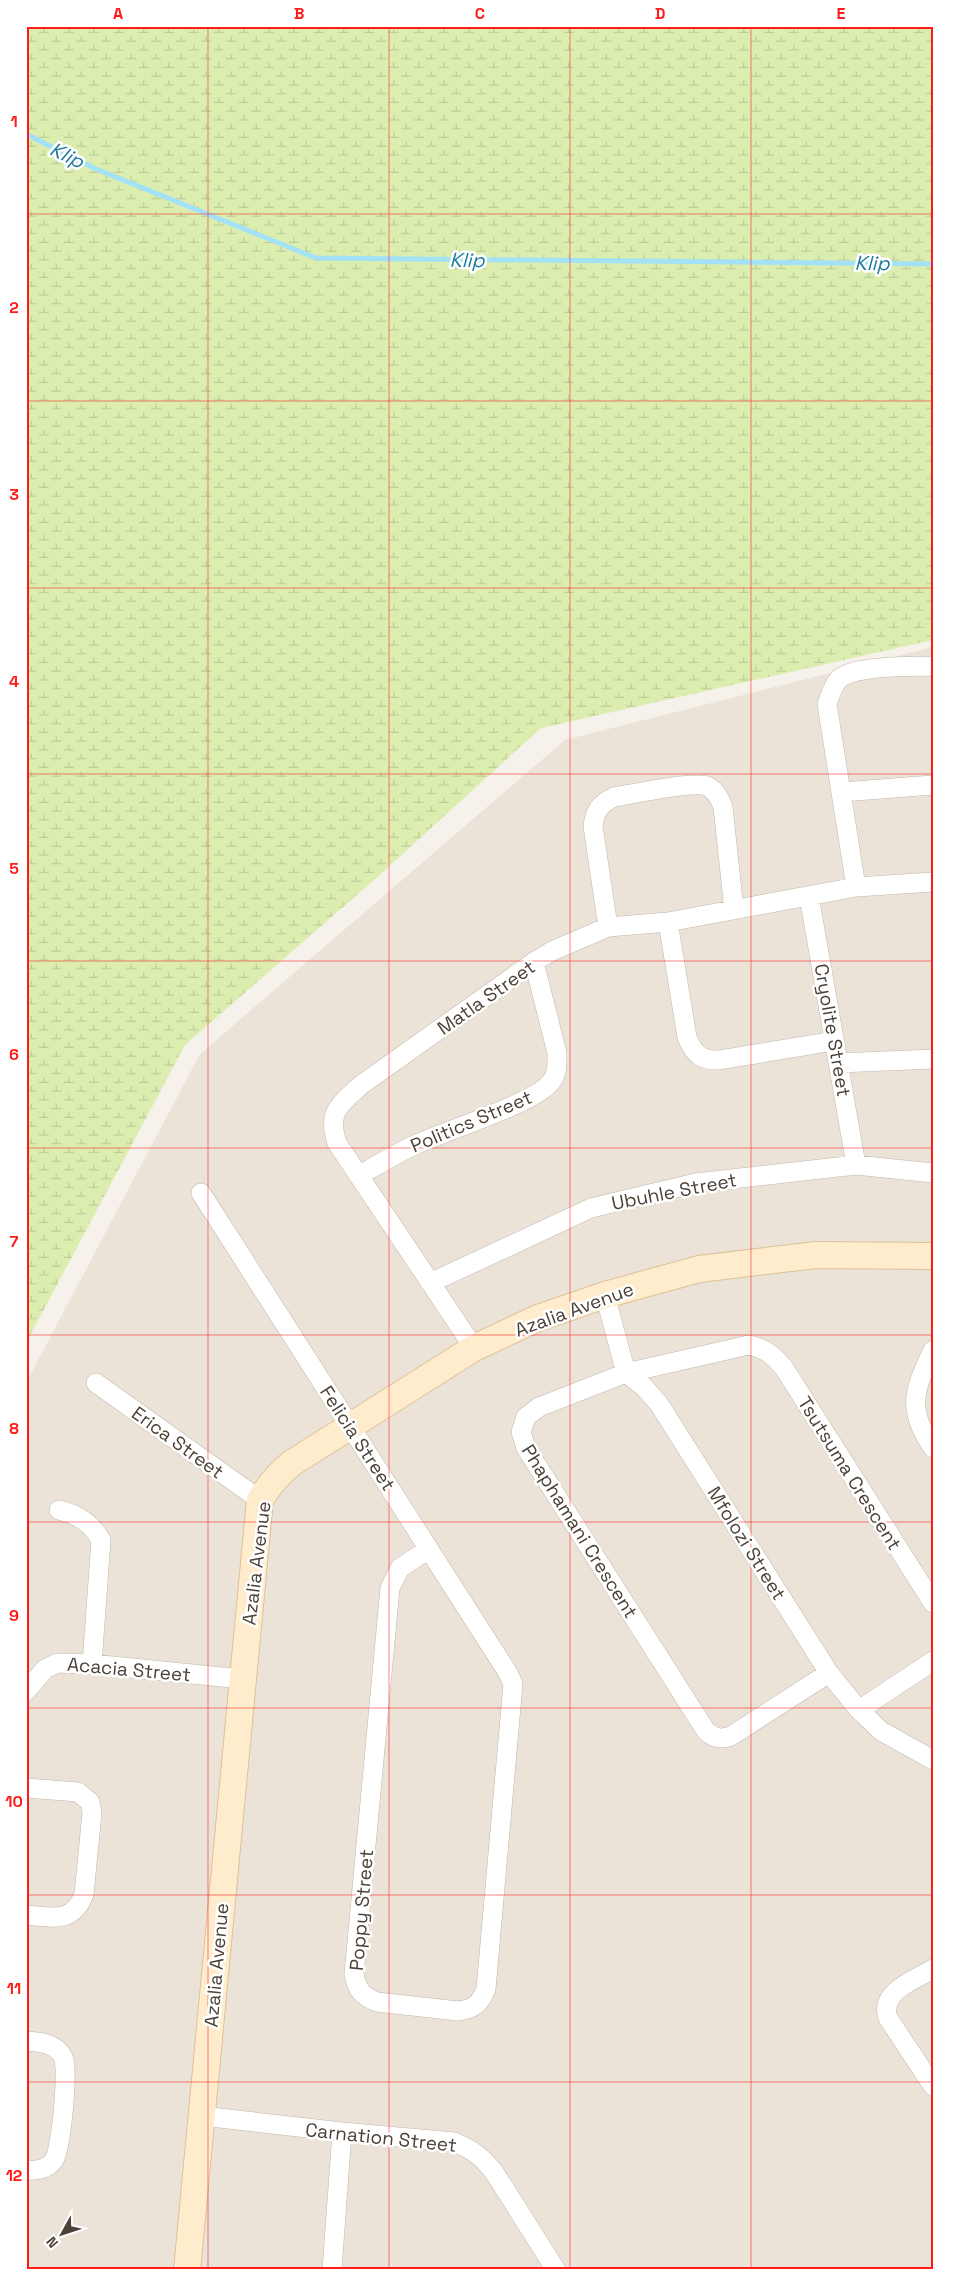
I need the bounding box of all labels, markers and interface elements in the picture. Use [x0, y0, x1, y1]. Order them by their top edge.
text: A [113, 3, 123, 24]
text: B [294, 3, 304, 24]
text: C [475, 3, 485, 24]
text: D [655, 3, 665, 24]
text: E [837, 3, 846, 24]
text: 1 [10, 111, 18, 132]
water label: Klip [46, 136, 89, 175]
water label: Klip [449, 247, 486, 273]
water label: Klip [854, 250, 891, 276]
text: 2 [9, 297, 19, 318]
text: 3 [9, 484, 19, 505]
text: 4 [9, 671, 19, 692]
text: 5 [9, 858, 19, 879]
street label: Matla Street [432, 954, 540, 1040]
street label: Cryolite Street [809, 962, 857, 1099]
text: 6 [9, 1044, 19, 1065]
street label: Politics Street [407, 1085, 536, 1158]
street label: Ubuhle Street [609, 1167, 739, 1216]
text: 7 [10, 1231, 19, 1252]
street label: Azalia Avenue [511, 1276, 637, 1343]
street label: Felicia Street [314, 1381, 401, 1496]
street label: Tsutsuma Crescent [792, 1392, 907, 1555]
street label: Erica Street [127, 1401, 229, 1484]
text: 8 [9, 1418, 19, 1439]
street label: Phaphamani Crescent [516, 1440, 643, 1623]
street label: Mfolozi Street [702, 1482, 792, 1605]
street label: Azalia Avenue [236, 1500, 277, 1626]
text: 9 [9, 1605, 19, 1626]
street label: Acacia Street [66, 1652, 192, 1687]
text: 10 [5, 1791, 23, 1812]
street label: Poppy Street [344, 1848, 379, 1972]
street label: Azalia Avenue [199, 1902, 234, 2028]
text: 11 [7, 1978, 21, 1999]
street label: Carnation Street [304, 2117, 458, 2158]
text: 12 [6, 2165, 22, 2186]
north arrow [38, 2208, 88, 2258]
text: N [42, 2233, 62, 2252]

